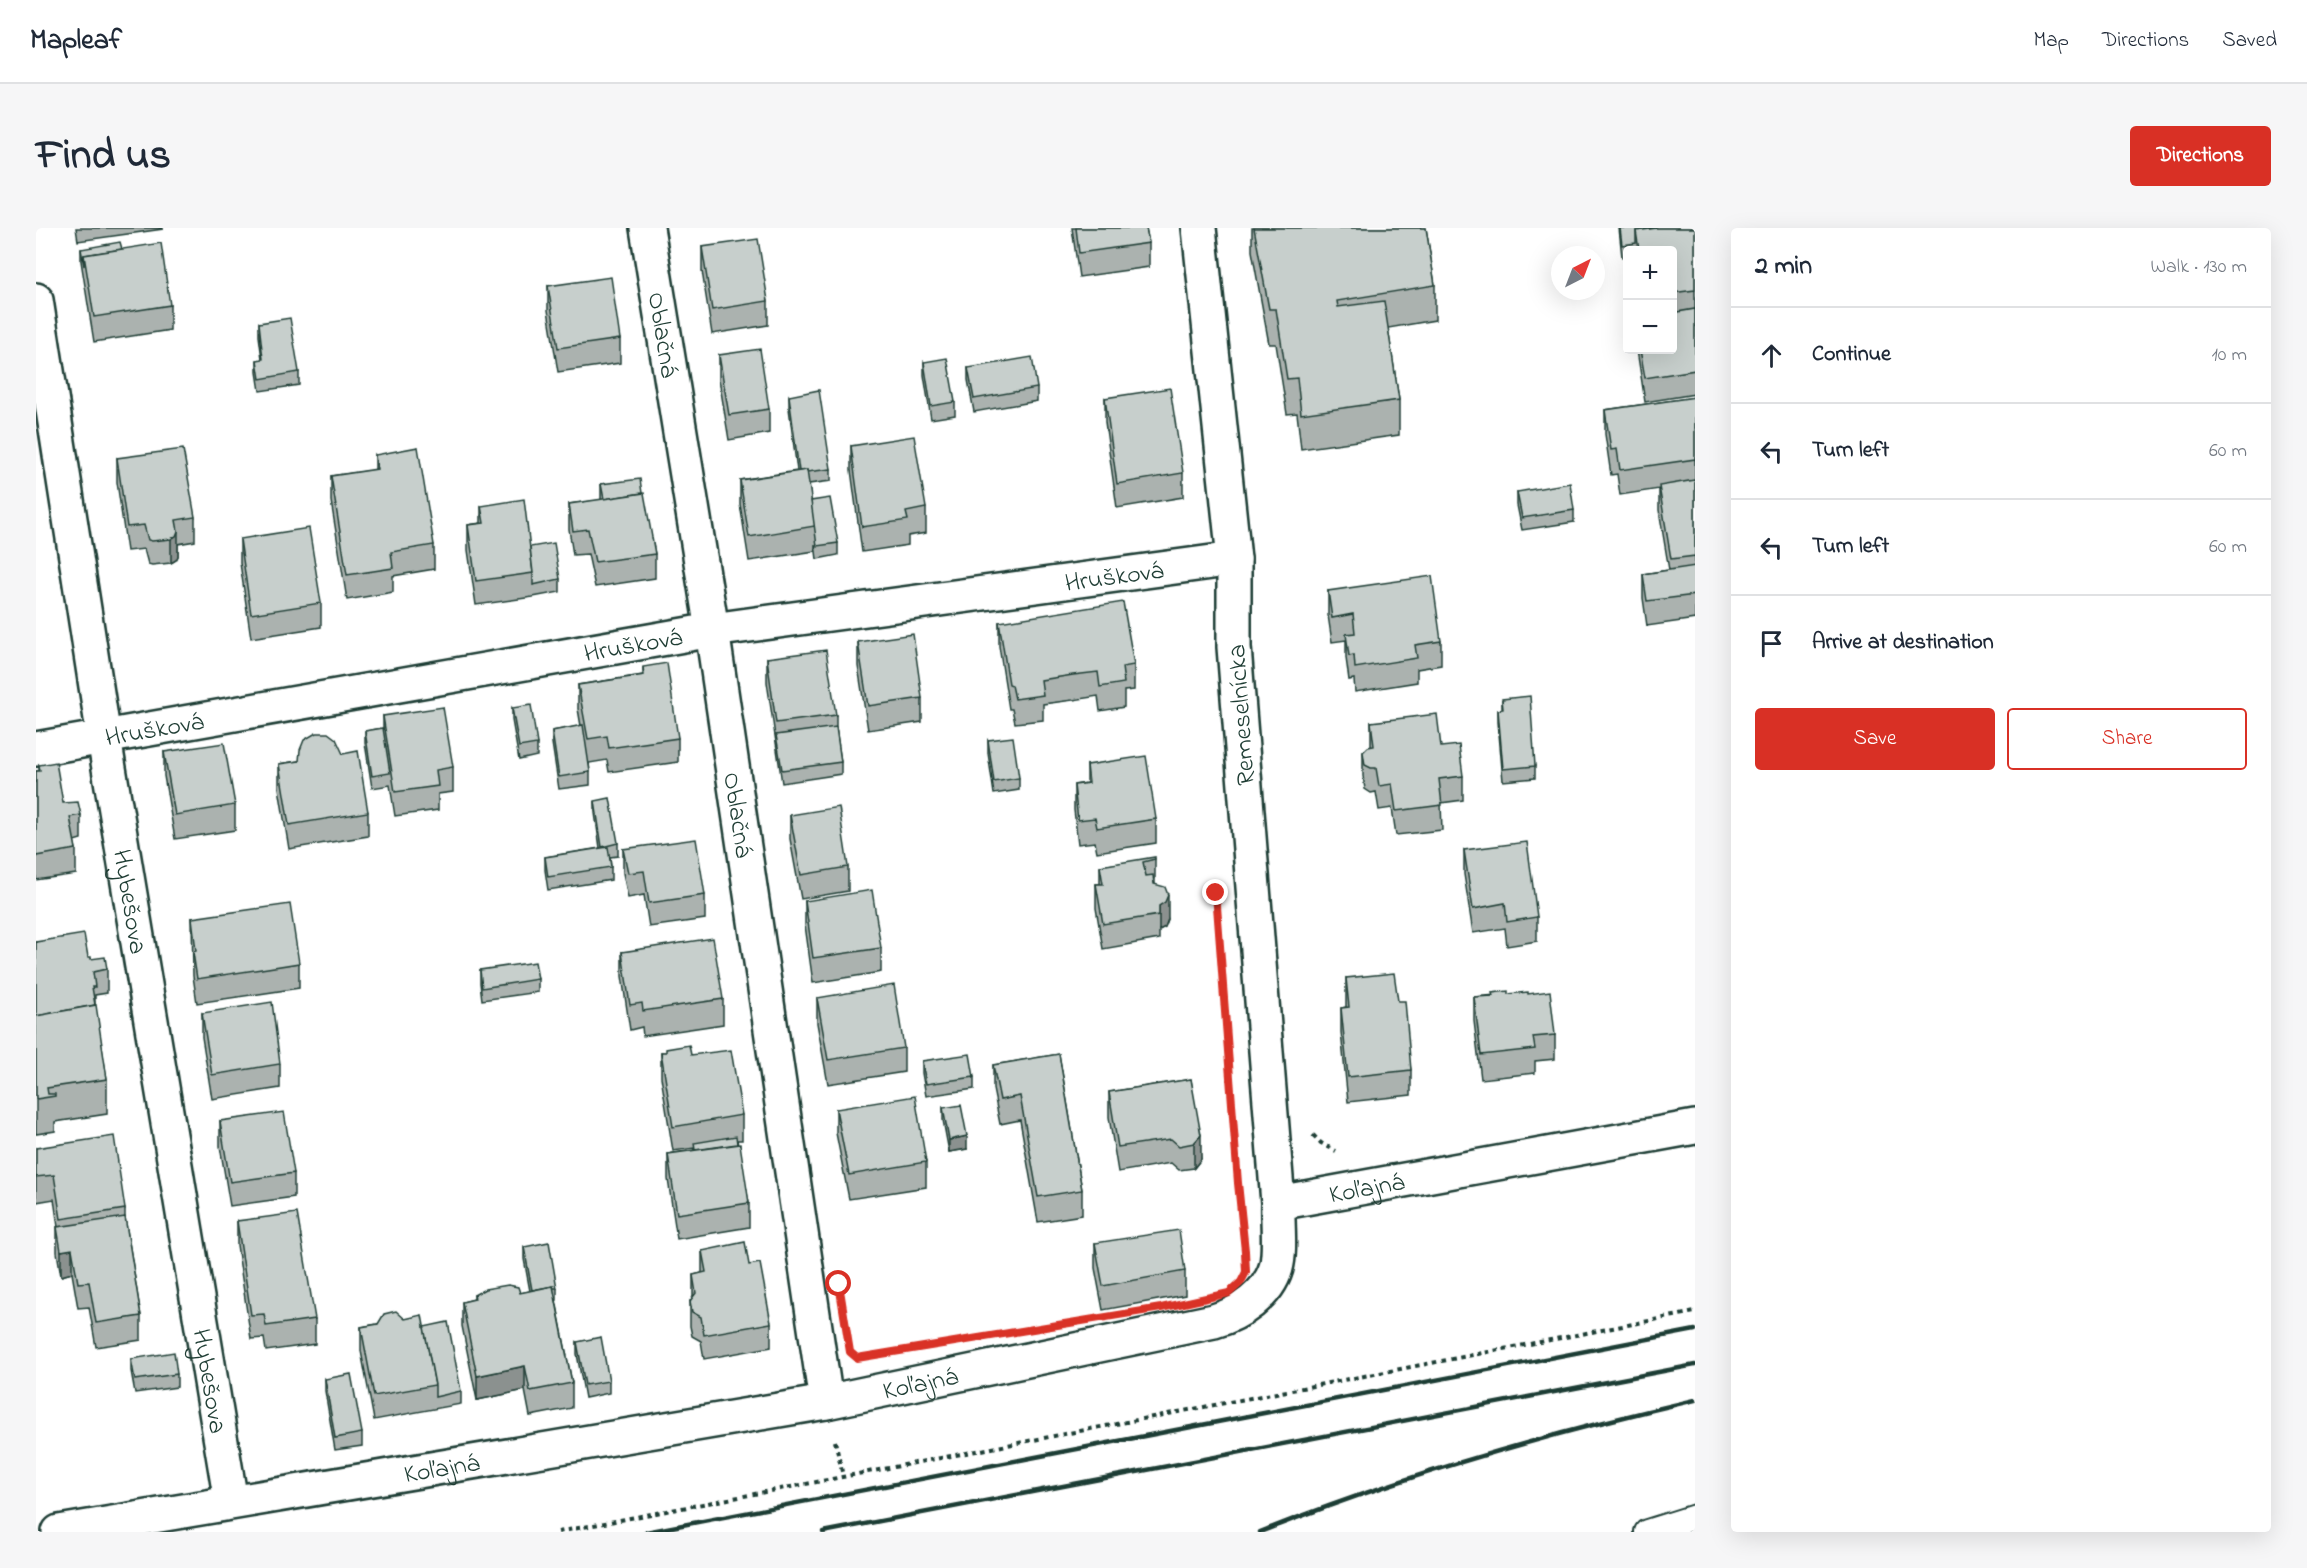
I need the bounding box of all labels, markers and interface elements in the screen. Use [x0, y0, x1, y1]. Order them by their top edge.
text: Mapleaf [30, 21, 122, 62]
text: Map [2033, 26, 2069, 56]
text: Directions [2102, 26, 2189, 56]
text: Saved [2222, 26, 2277, 56]
text: Find us [36, 126, 171, 187]
button: Directions [2130, 126, 2271, 186]
north arrow [1551, 246, 1605, 300]
map controls [1623, 246, 1677, 354]
button: + [1623, 246, 1677, 300]
text: 2 min [1755, 248, 1812, 286]
text: Walk · 130 m [2151, 253, 2247, 282]
street label: Oblačná [636, 290, 687, 381]
button: − [1623, 300, 1677, 354]
icon: ahead [1755, 339, 1788, 372]
text: Continue [1812, 339, 1891, 371]
text: 10 m [2211, 341, 2247, 370]
icon: left [1755, 435, 1788, 468]
text: Turn left [1812, 435, 1889, 467]
text: 60 m [2209, 437, 2247, 466]
icon: left [1755, 531, 1788, 564]
text: Turn left [1812, 531, 1889, 563]
text: 60 m [2209, 533, 2247, 562]
street label: Hrušková [1063, 553, 1166, 604]
street label: Hrušková [581, 620, 686, 674]
icon: arrive [1755, 627, 1788, 660]
text: Arrive at destination [1812, 627, 1994, 659]
street label: Remeselnícka [1219, 643, 1267, 787]
street label: Hrušková [102, 704, 207, 758]
button: Save [1755, 708, 1995, 770]
button: Share [2007, 708, 2247, 770]
street label: Oblačná [711, 770, 761, 861]
street label: Hybešova [101, 847, 156, 957]
route end [1202, 879, 1228, 905]
street label: Koľajná [1326, 1164, 1408, 1215]
route start [825, 1270, 851, 1296]
street label: Hybešova [180, 1326, 235, 1437]
street label: Koľajná [880, 1359, 962, 1412]
street label: Koľajná [401, 1445, 483, 1495]

